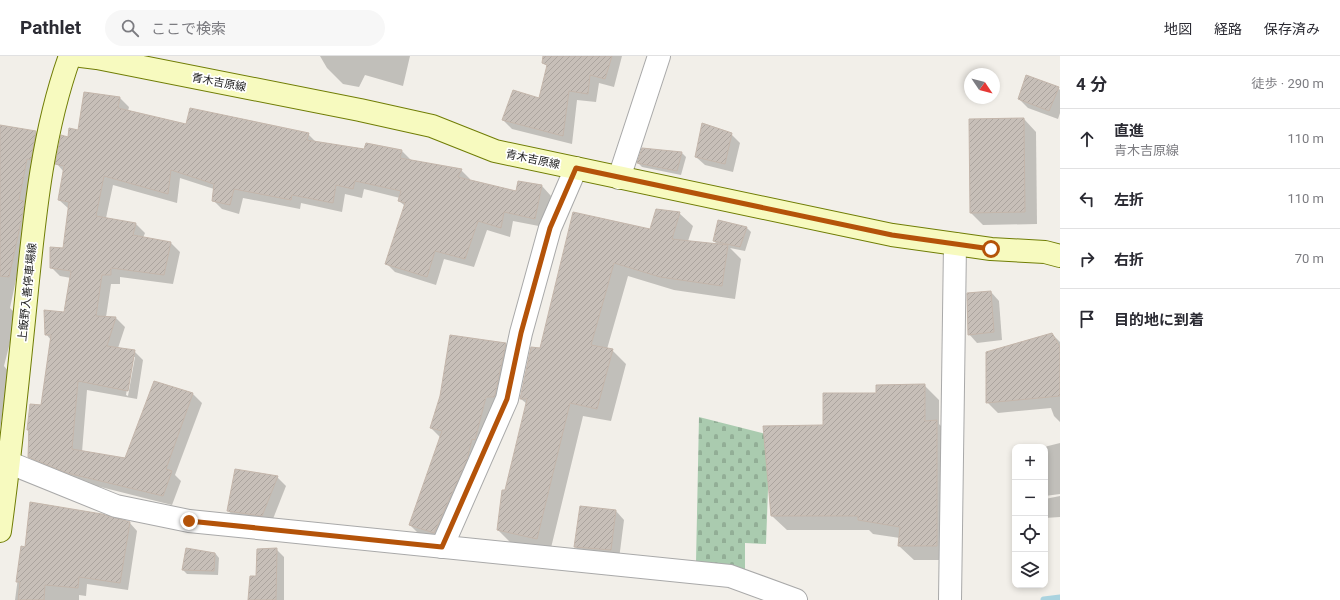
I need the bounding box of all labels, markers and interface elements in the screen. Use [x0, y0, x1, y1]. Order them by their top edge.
search box [105, 10, 385, 46]
text: Pathlet [20, 16, 81, 39]
icon: search [119, 17, 141, 39]
text: ここで検索 [151, 20, 226, 38]
text: 地図 [1164, 21, 1192, 37]
text: 経路 [1214, 21, 1242, 37]
text: 保存済み [1264, 21, 1320, 37]
north arrow [964, 68, 1000, 104]
street label: 青木吉原線 [191, 71, 247, 94]
text: 4 分 [1076, 74, 1107, 94]
text: 徒歩 · 290 m [1252, 76, 1324, 91]
text: 直進 [1114, 122, 1144, 140]
icon: ahead [1076, 128, 1098, 150]
text: 110 m [1287, 131, 1324, 146]
text: 青木吉原線 [1114, 143, 1179, 158]
street label: 青木吉原線 [505, 147, 561, 172]
icon: left [1076, 188, 1098, 210]
text: 左折 [1114, 191, 1144, 209]
text: 110 m [1287, 191, 1324, 206]
route start [982, 240, 1000, 258]
street label: 上飯野入善停車場線 [16, 242, 39, 342]
icon: right [1076, 248, 1098, 270]
text: 右折 [1114, 251, 1144, 269]
text: 70 m [1295, 251, 1324, 266]
icon: arrive [1076, 308, 1098, 330]
text: 目的地に到着 [1114, 311, 1204, 329]
map controls [1012, 444, 1048, 588]
button: + [1012, 444, 1048, 480]
button: − [1012, 480, 1048, 516]
route end [180, 512, 198, 530]
button: locate [1012, 516, 1048, 552]
button: layers [1012, 552, 1048, 588]

